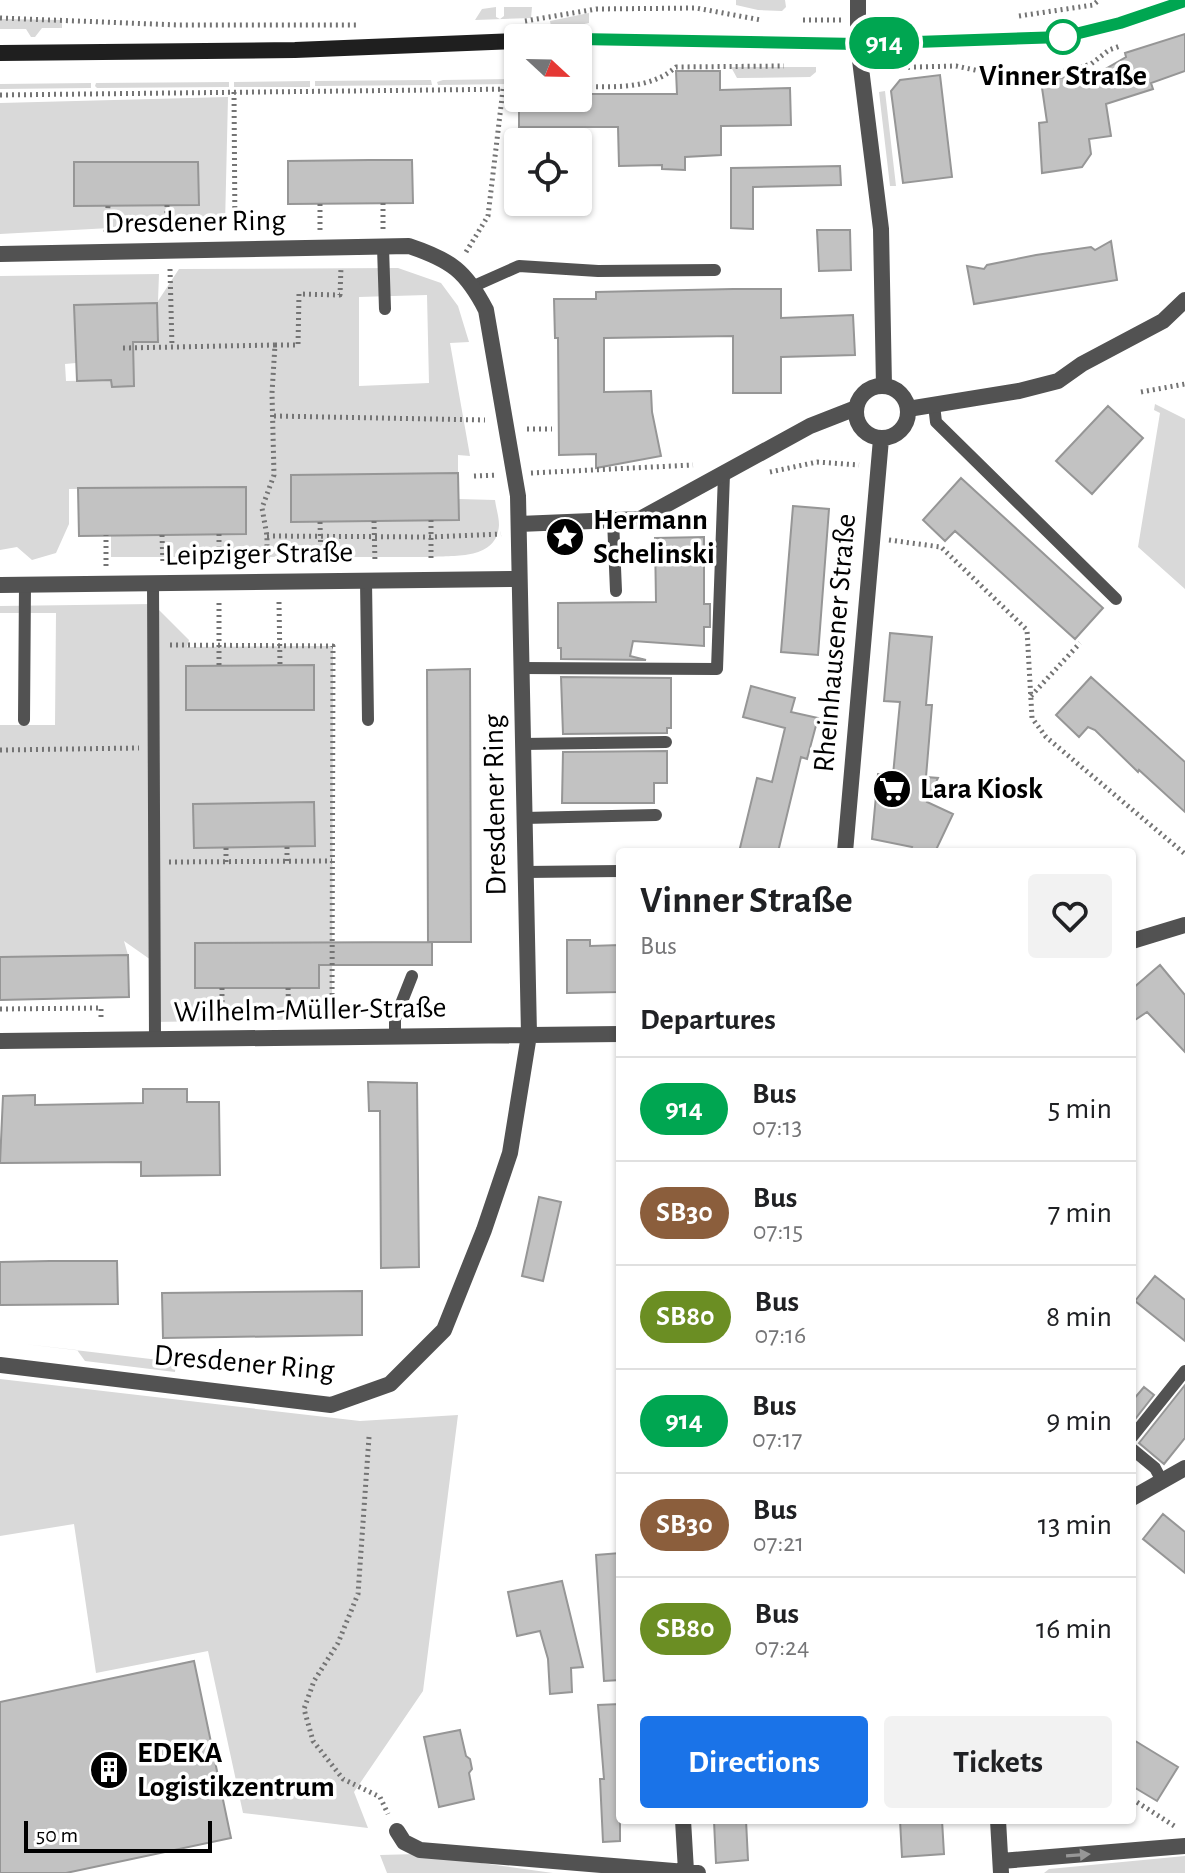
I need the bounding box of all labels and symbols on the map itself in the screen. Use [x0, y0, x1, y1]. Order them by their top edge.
line badge: 914 [838, 17, 930, 69]
marker: Vinner Straße [1046, 20, 1080, 54]
north arrow [504, 24, 592, 112]
place label: Vinner Straße [979, 61, 1147, 91]
street label: Dresdener Ring [104, 205, 286, 239]
place label: Hermann Schelinski [593, 505, 715, 569]
street label: Rheinhausener Straße [809, 512, 861, 774]
place icon: Hermann Schelinski [544, 516, 586, 558]
street label: Leipziger Straße [165, 537, 353, 571]
street label: Dresdener Ring [478, 714, 512, 896]
supermarket icon: Lara Kiosk [871, 768, 913, 810]
place label: Lara Kiosk [920, 774, 1043, 804]
street label: Wilhelm-Müller-Straße [173, 993, 447, 1027]
street label: Dresdener Ring [152, 1340, 336, 1386]
place label: EDEKA Logistikzentrum [137, 1738, 335, 1802]
building icon: EDEKA Logistikzentrum [88, 1749, 130, 1791]
scale bar [24, 1817, 212, 1853]
one-way arrow [1066, 1848, 1091, 1861]

